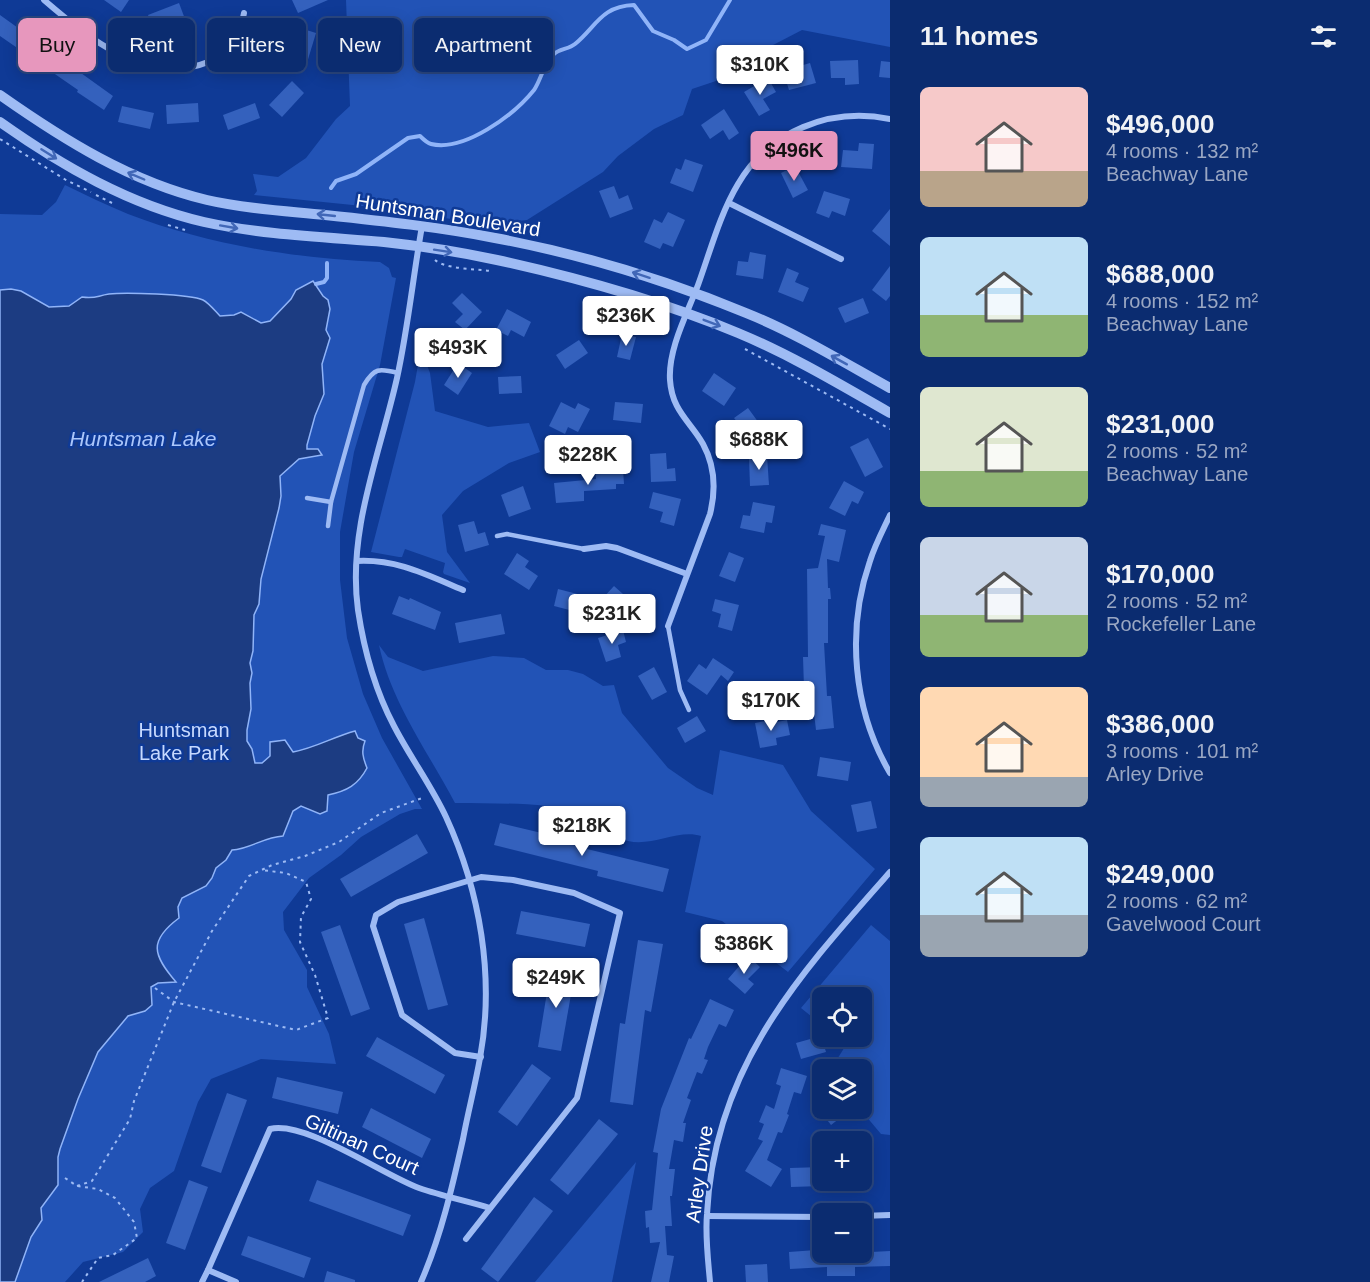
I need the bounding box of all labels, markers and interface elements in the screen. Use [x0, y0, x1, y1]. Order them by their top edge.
chip: Buy [18, 18, 96, 72]
chip: Rent [108, 18, 195, 72]
chip: Filters [207, 18, 306, 72]
chip: New [318, 18, 402, 72]
chip: Apartment [414, 18, 553, 72]
icon: filters [1307, 20, 1340, 53]
text: 11 homes [920, 21, 1039, 51]
pin: $310K [718, 45, 802, 96]
text: $310K [731, 53, 789, 75]
text: $496,000 [1106, 109, 1214, 139]
icon: home [968, 111, 1040, 183]
pin: $496K [752, 131, 836, 182]
text: $496K [765, 139, 823, 161]
text: 4 rooms · 132 m² [1106, 140, 1258, 162]
one-way arrow [40, 149, 57, 161]
text: Beachway Lane [1106, 163, 1248, 185]
one-way arrow [128, 170, 146, 181]
street label: Huntsman Boulevard [354, 190, 542, 240]
one-way arrow [317, 209, 336, 220]
one-way arrow [218, 221, 238, 232]
one-way arrow [433, 245, 453, 256]
text: $688,000 [1106, 259, 1214, 289]
icon: home [968, 261, 1040, 333]
one-way arrow [632, 268, 651, 279]
text: 4 rooms · 152 m² [1106, 290, 1258, 312]
pin: $236K [584, 296, 668, 347]
text: $236K [597, 304, 655, 326]
text: Beachway Lane [1106, 313, 1248, 335]
one-way arrow [702, 319, 721, 330]
pin: $493K [416, 328, 500, 379]
text: $493K [429, 336, 487, 358]
one-way arrow [830, 354, 848, 365]
text: $231,000 [1106, 409, 1214, 439]
icon: home [968, 411, 1040, 483]
pin: $688K [717, 420, 801, 471]
water label: Huntsman Lake [69, 427, 217, 450]
text: $688K [730, 428, 788, 450]
pin: $228K [546, 435, 630, 486]
text: 2 rooms · 52 m² [1106, 440, 1247, 462]
text: $228K [559, 443, 617, 465]
text: Beachway Lane [1106, 463, 1248, 485]
text: $170,000 [1106, 559, 1214, 589]
icon: home [968, 561, 1040, 633]
text: 2 rooms · 52 m² [1106, 590, 1247, 612]
pin: $231K [570, 594, 654, 645]
text: $231K [583, 602, 641, 624]
text: Rockefeller Lane [1106, 613, 1256, 635]
pin: $170K [729, 681, 813, 732]
text: $170K [742, 689, 800, 711]
text: $386,000 [1106, 709, 1214, 739]
icon: home [968, 711, 1040, 783]
park label: Huntsman Lake Park [138, 719, 230, 764]
text: 3 rooms · 101 m² [1106, 740, 1258, 762]
text: Arley Drive [1106, 763, 1204, 785]
pin: $218K [540, 806, 624, 857]
text: $218K [553, 814, 611, 836]
text: $249,000 [1106, 859, 1214, 889]
icon: home [968, 861, 1040, 933]
text: 2 rooms · 62 m² [1106, 890, 1247, 912]
text: Gavelwood Court [1106, 913, 1261, 935]
pin: $386K [702, 924, 786, 975]
text: $386K [715, 932, 773, 954]
pin: $249K [514, 958, 598, 1009]
text: $249K [527, 966, 585, 988]
map controls [812, 987, 872, 1263]
button: locate [812, 987, 872, 1047]
button: layers [812, 1059, 872, 1119]
street label: Giltinan Court [302, 1109, 423, 1179]
street label: Arley Drive [681, 1124, 717, 1224]
button: + [812, 1131, 872, 1191]
button: − [812, 1203, 872, 1263]

